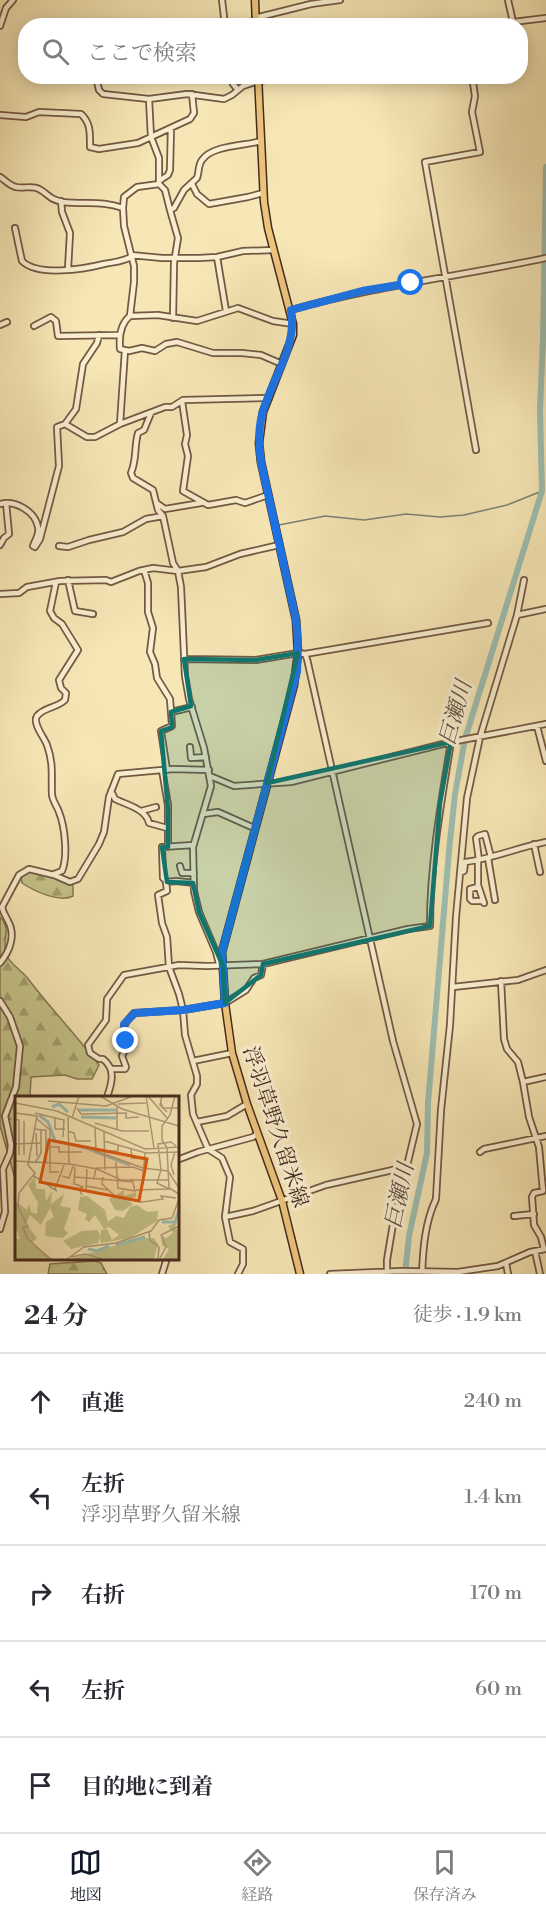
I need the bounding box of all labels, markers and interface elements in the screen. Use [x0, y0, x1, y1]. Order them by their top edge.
search box [18, 18, 528, 84]
icon: search [39, 35, 72, 68]
text: ここで検索 [87, 40, 197, 67]
route start [397, 269, 423, 295]
water label: 巨瀬川 [434, 676, 479, 748]
route end [112, 1027, 138, 1053]
street label: 浮羽草野久留米線 [237, 1043, 313, 1211]
inset map [15, 1096, 178, 1259]
water label: 巨瀬川 [380, 1159, 420, 1231]
text: 24 分 [24, 1300, 88, 1332]
text: 徒歩 · 1.9 km [413, 1303, 522, 1328]
icon: ahead [24, 1385, 57, 1418]
text: 240 m [464, 1389, 522, 1414]
text: 直進 [81, 1390, 125, 1417]
text: 左折 [81, 1471, 125, 1498]
icon: left [24, 1481, 57, 1514]
text: 1.4 km [465, 1485, 522, 1510]
text: 浮羽草野久留米線 [81, 1503, 241, 1528]
icon: right [24, 1577, 57, 1610]
text: 170 m [470, 1581, 522, 1606]
text: 右折 [81, 1582, 125, 1609]
icon: left [24, 1673, 57, 1706]
text: 60 m [475, 1677, 522, 1702]
text: 左折 [81, 1678, 125, 1705]
icon: arrive [24, 1769, 57, 1802]
text: 目的地に到着 [81, 1774, 213, 1801]
tab: 地図 [69, 1846, 102, 1905]
tab: 経路 [241, 1846, 274, 1905]
tab: 保存済み [413, 1846, 477, 1905]

